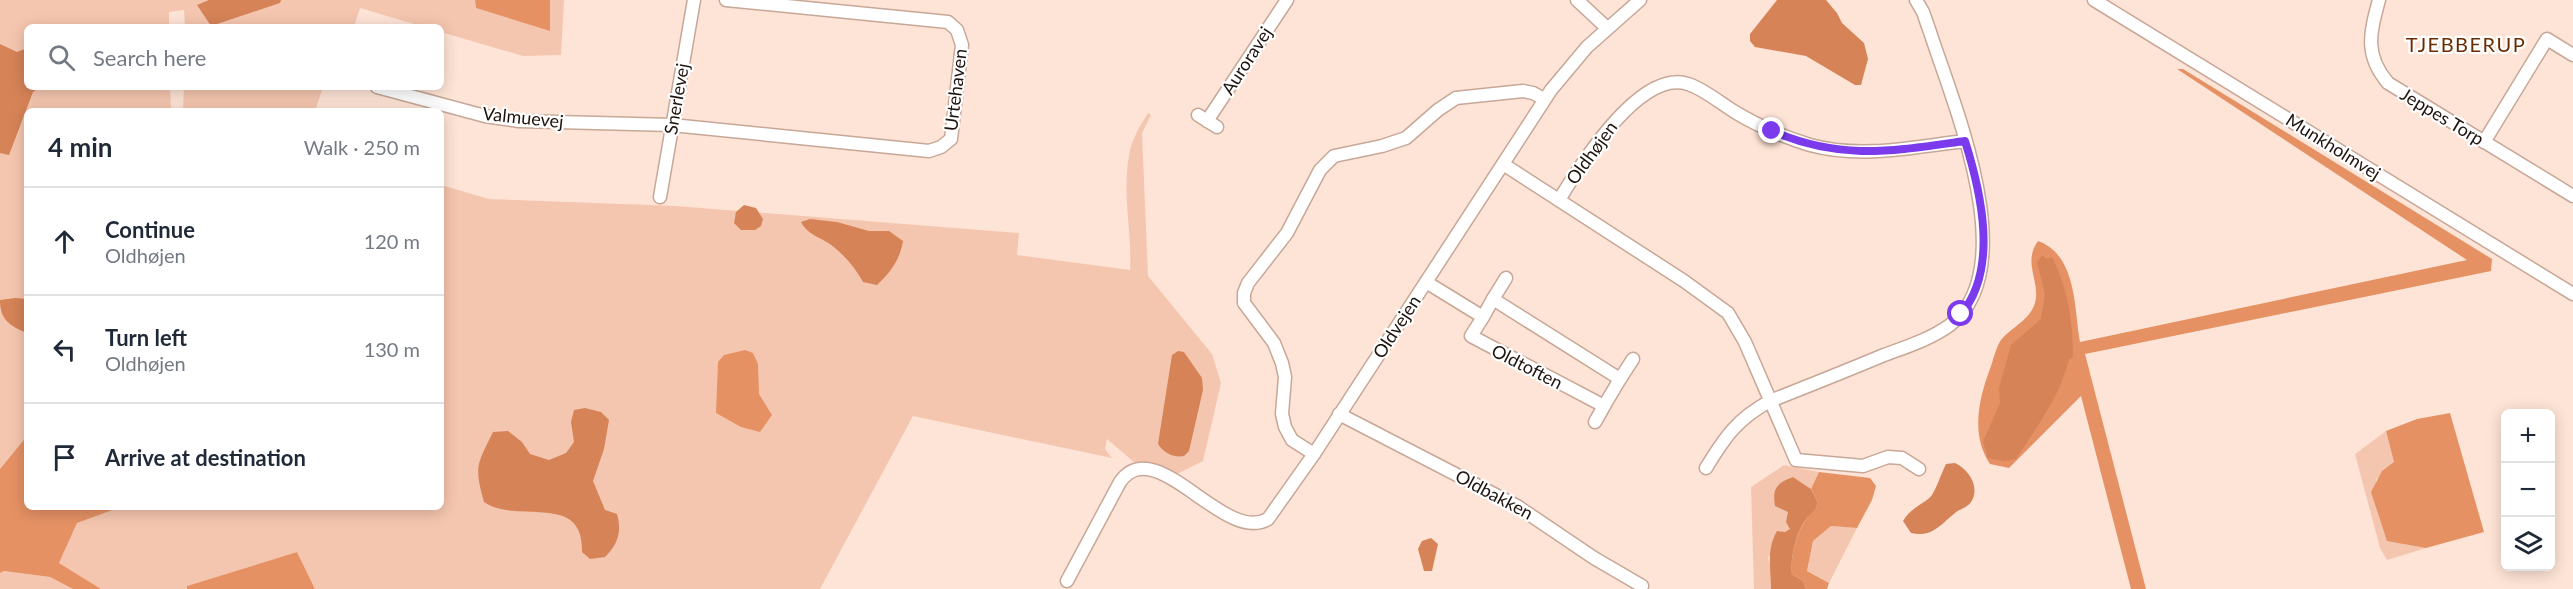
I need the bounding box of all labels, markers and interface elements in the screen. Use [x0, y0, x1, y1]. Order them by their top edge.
street label: Auroravej [1216, 22, 1276, 98]
search box [24, 24, 444, 90]
district label: TJEBBERUP [2406, 32, 2526, 56]
icon: search [45, 41, 78, 74]
text: Search here [93, 44, 206, 71]
street label: Urtehaven [939, 47, 971, 132]
street label: Snerlevej [659, 61, 693, 136]
street label: Jeppes Torp [2397, 83, 2488, 150]
street label: Valmuevej [482, 102, 565, 132]
street label: Munkholmvej [2282, 108, 2385, 184]
street label: Oldhøjen [1561, 117, 1621, 188]
route end [1758, 117, 1784, 143]
text: 4 min [48, 131, 112, 163]
text: Walk · 250 m [304, 135, 420, 159]
text: Continue [105, 216, 195, 243]
icon: ahead [48, 225, 81, 258]
text: 120 m [364, 229, 420, 253]
text: Oldhøjen [105, 243, 186, 267]
street label: Oldvejen [1368, 291, 1425, 362]
route start [1947, 300, 1973, 326]
text: Turn left [105, 324, 187, 351]
icon: left [48, 333, 81, 366]
text: 130 m [364, 337, 420, 361]
street label: Oldtoften [1488, 339, 1567, 393]
text: Oldhøjen [105, 351, 186, 375]
map controls [2501, 409, 2555, 571]
button: + [2501, 409, 2555, 463]
icon: arrive [48, 441, 81, 474]
text: Arrive at destination [105, 444, 306, 471]
button: − [2501, 463, 2555, 517]
street label: Oldbakken [1452, 464, 1537, 524]
button: layers [2501, 517, 2555, 571]

